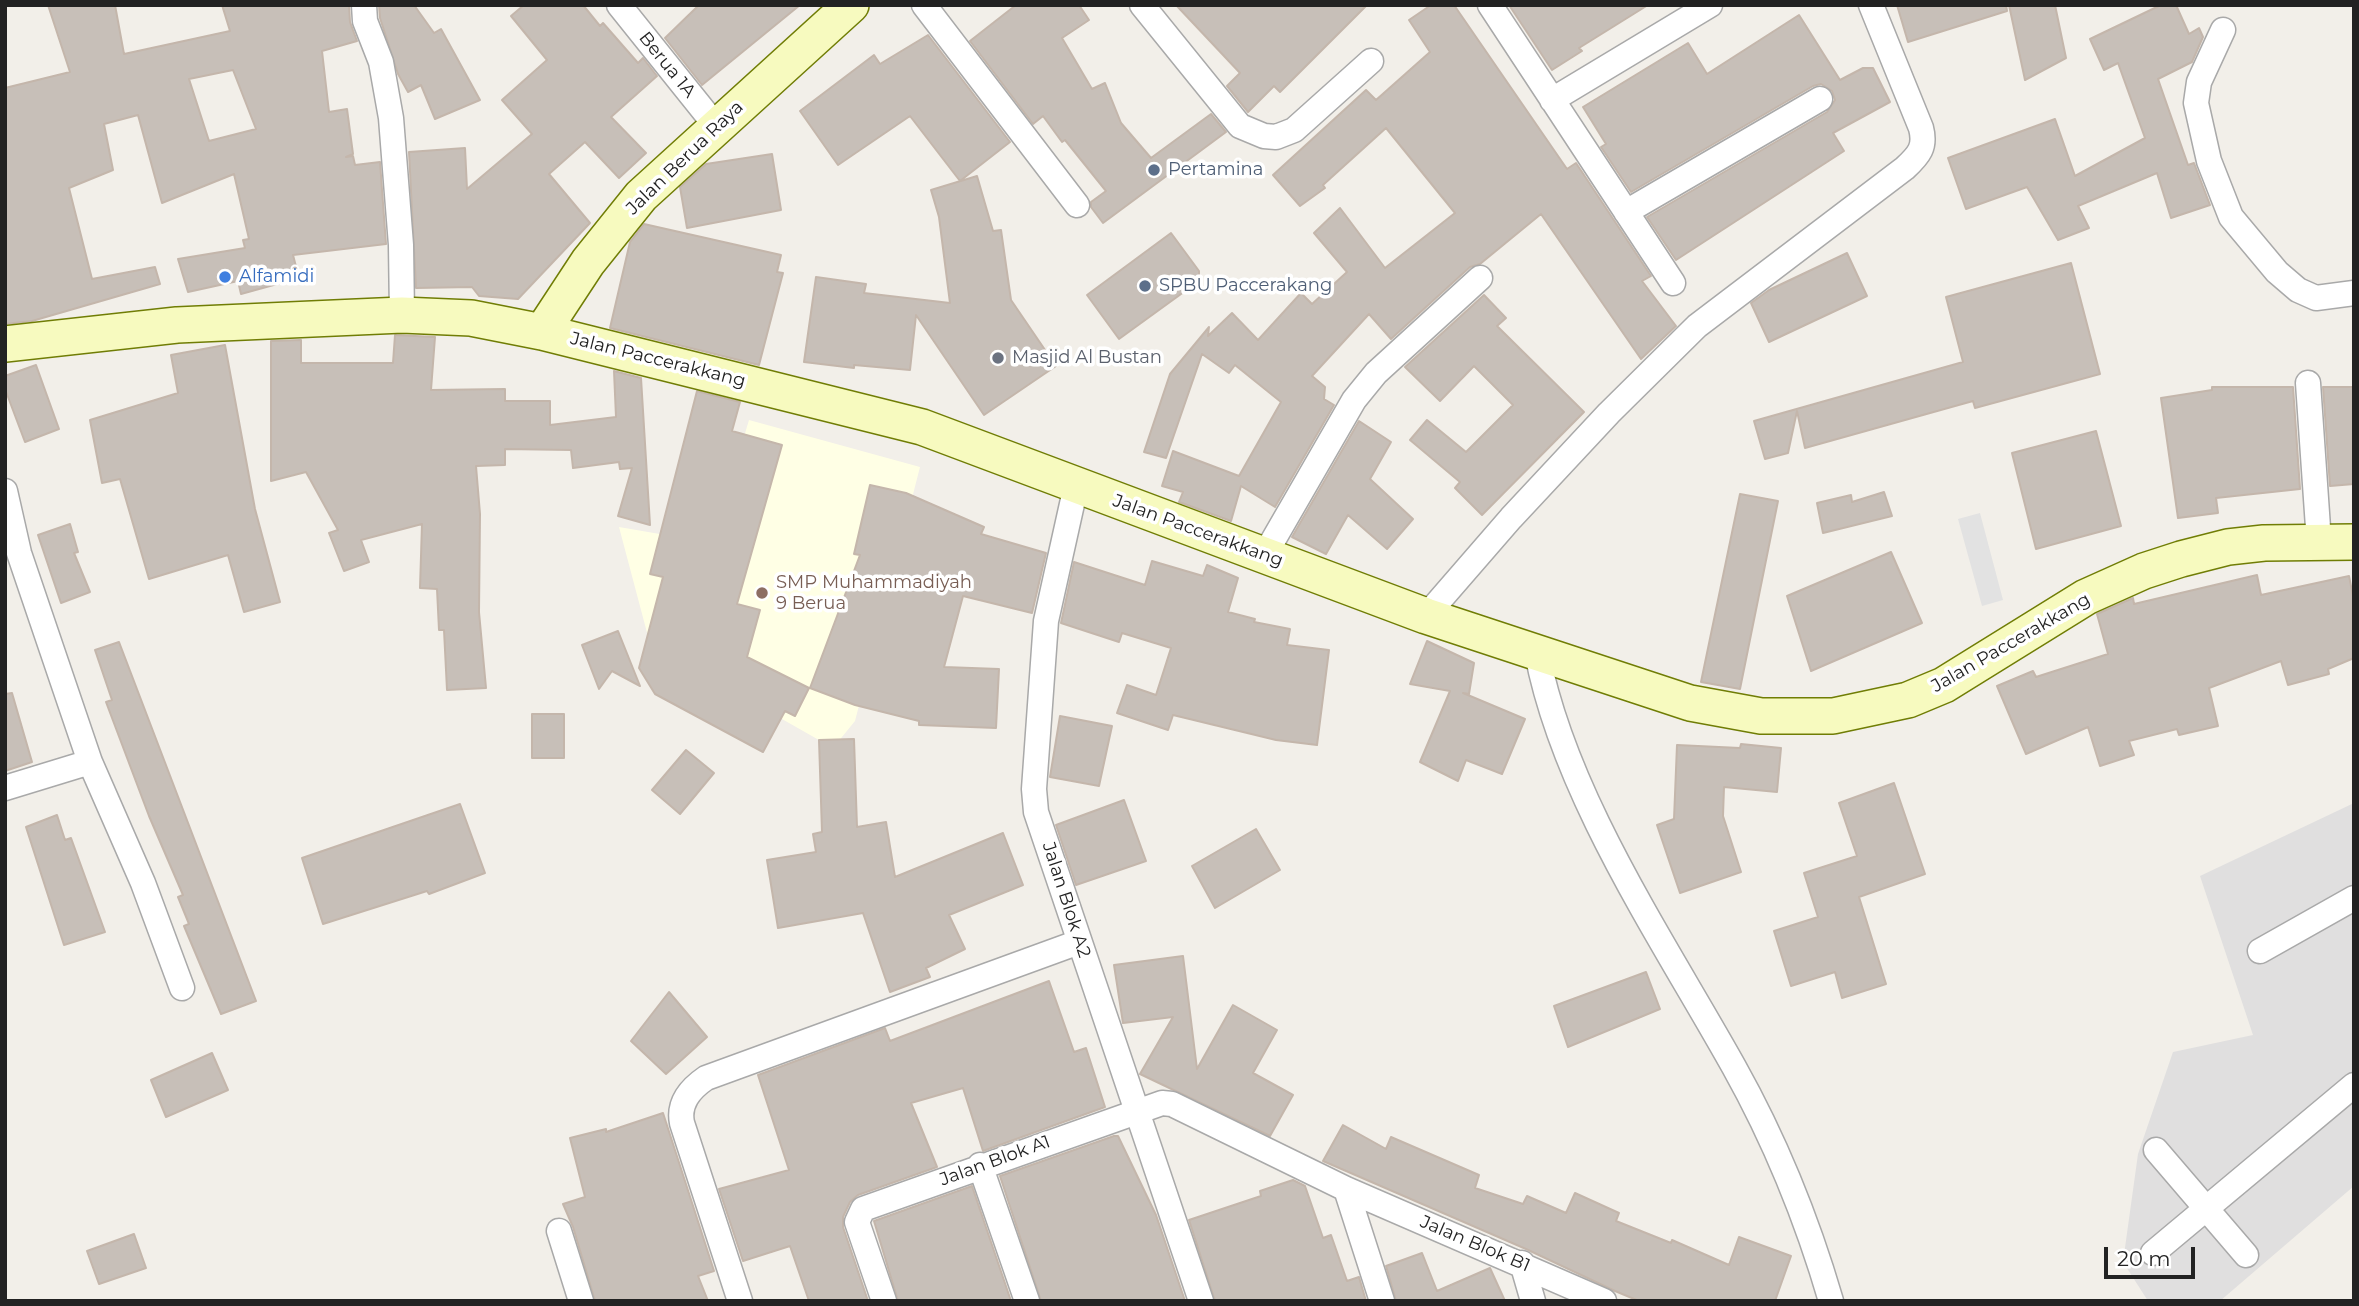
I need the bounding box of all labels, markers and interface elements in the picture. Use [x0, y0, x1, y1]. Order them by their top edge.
street label: Berua 1A [634, 28, 700, 102]
street label: Jalan Berua Raya [622, 97, 748, 219]
place label: Pertamina [1168, 159, 1263, 181]
marker: Pertamina [1146, 162, 1162, 178]
place label: Alfamidi [239, 266, 314, 288]
marker: Alfamidi [217, 269, 233, 285]
place label: SPBU Paccerakang [1159, 275, 1332, 297]
marker: SPBU Paccerakang [1137, 278, 1153, 294]
street label: Jalan Paccerakkang [568, 328, 748, 392]
place label: Masjid Al Bustan [1012, 347, 1162, 369]
marker: Masjid Al Bustan [990, 350, 1006, 366]
street label: Jalan Paccerakkang [1110, 490, 1286, 572]
place label: SMP Muhammadiyah 9 Berua [776, 572, 972, 614]
marker: SMP Muhammadiyah 9 Berua [754, 585, 770, 601]
street label: Jalan Paccerakkang [1928, 589, 2094, 697]
street label: Jalan Blok A2 [1037, 839, 1095, 961]
street label: Jalan Blok A1 [937, 1131, 1053, 1191]
street label: Jalan Blok B1 [1417, 1211, 1533, 1277]
scale bar [2107, 1232, 2198, 1276]
text: 20 m [2117, 1246, 2171, 1271]

